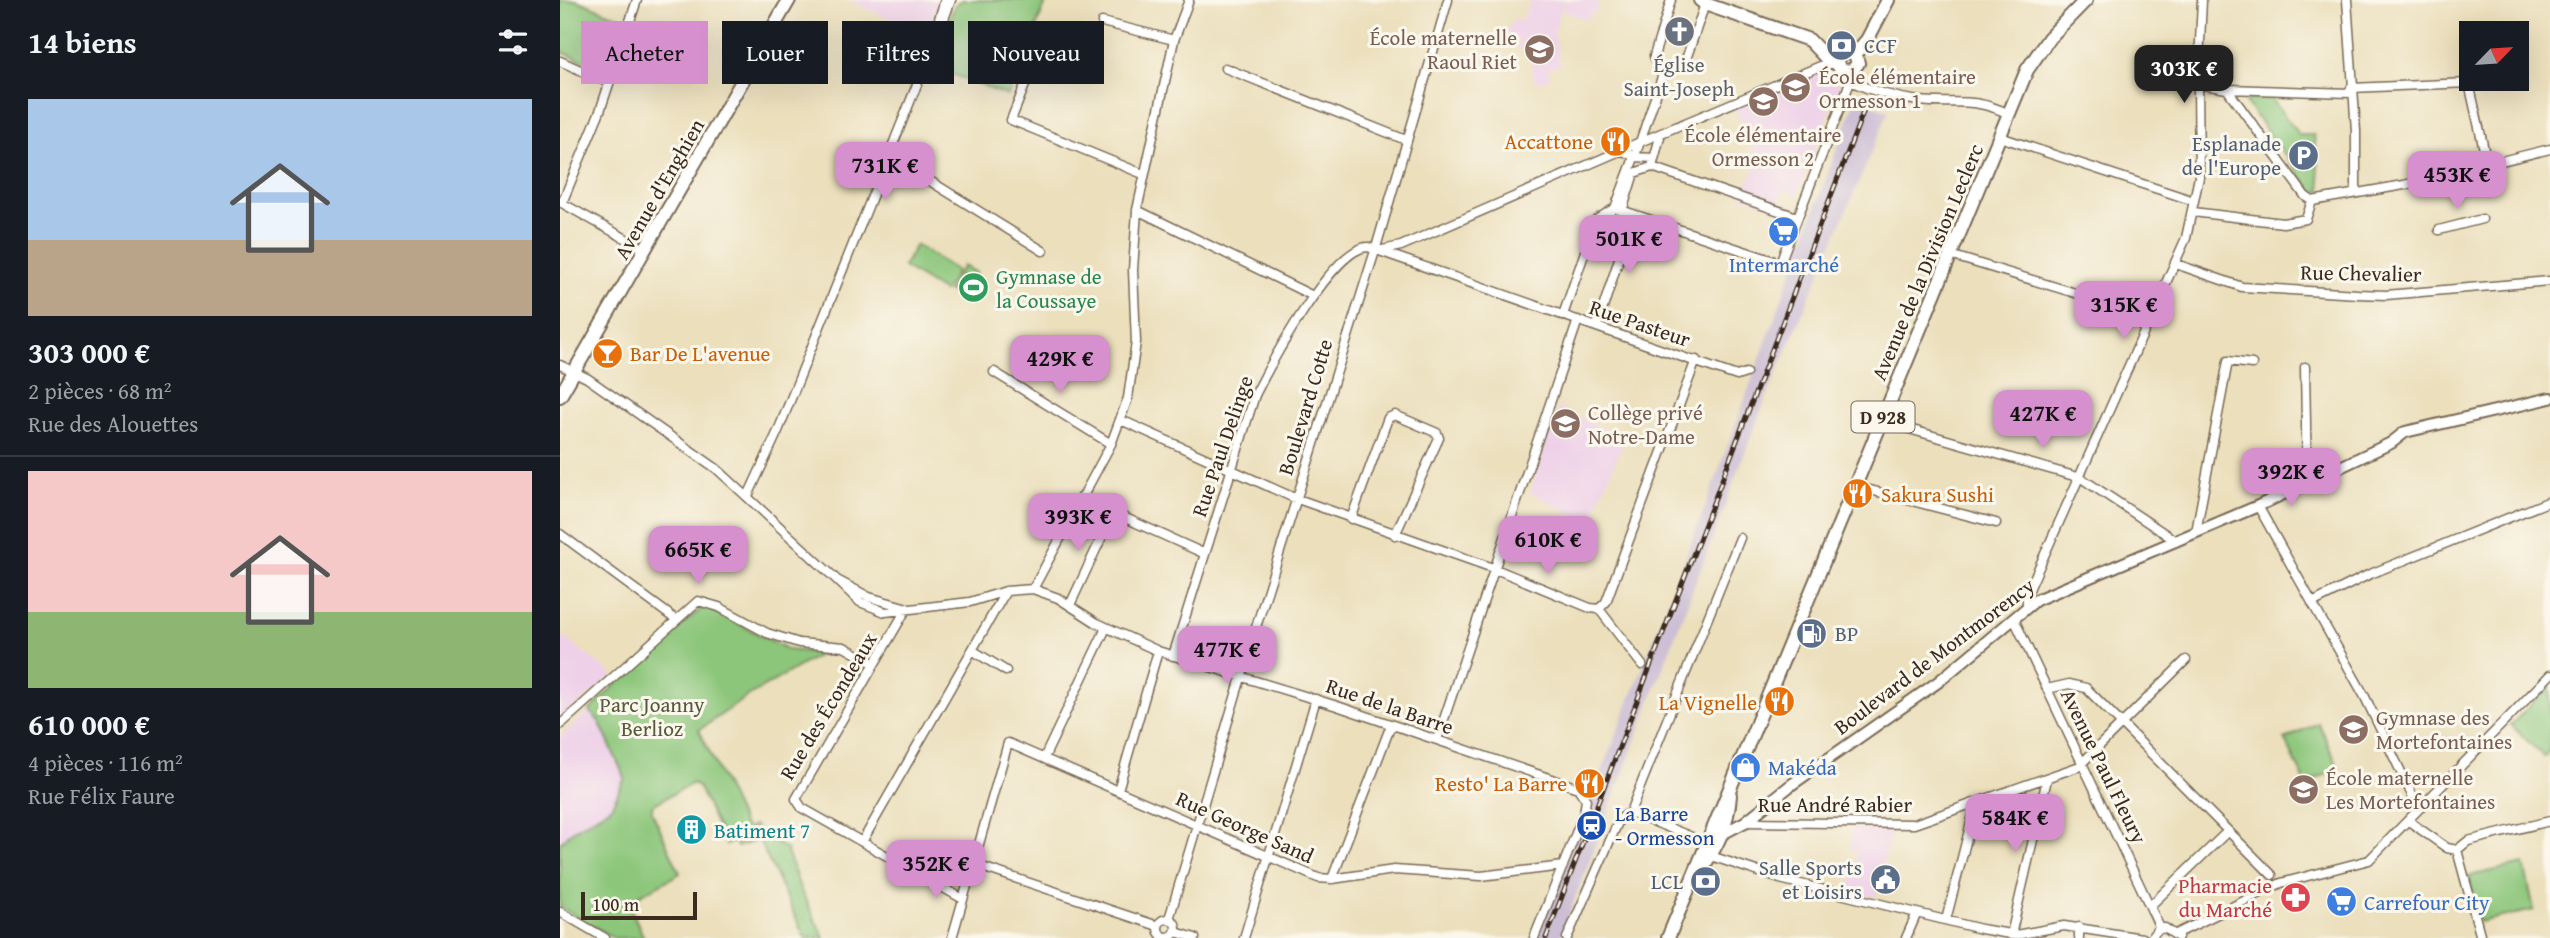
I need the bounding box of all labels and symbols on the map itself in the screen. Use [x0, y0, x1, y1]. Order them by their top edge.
church icon: Église Saint-Joseph [1662, 15, 1696, 49]
north arrow [2459, 21, 2529, 91]
place label: École maternelle Raoul Riet [1370, 22, 1518, 77]
bank icon: CCF [1824, 28, 1858, 62]
place label: CCF [1864, 30, 1897, 61]
school or university icon: École maternelle Raoul Riet [1523, 32, 1557, 66]
pin: 303K € [2127, 46, 2241, 105]
place label: Église Saint-Joseph [1623, 49, 1735, 104]
place label: École élémentaire Ormesson 1 [1819, 61, 1976, 116]
school or university icon: École élémentaire Ormesson 1 [1779, 71, 1813, 105]
school or university icon: École élémentaire Ormesson 2 [1746, 85, 1780, 119]
street label: Avenue d'Enghien [606, 113, 712, 265]
place label: École élémentaire Ormesson 2 [1685, 119, 1842, 174]
restaurant icon: Accattone [1599, 124, 1633, 158]
place label: Accattone [1505, 126, 1593, 157]
place label: Esplanade de l'Europe [2182, 128, 2281, 183]
parking icon: Esplanade de l'Europe [2287, 138, 2321, 172]
street label: Avenue de la Division Leclerc [1863, 139, 1991, 385]
pin: 731K € [828, 142, 942, 202]
pin: 453K € [2400, 152, 2514, 211]
supermarket icon: Intermarché [1767, 215, 1801, 249]
pin: 501K € [1572, 216, 1686, 275]
place label: Intermarché [1729, 249, 1839, 280]
street label: Rue Chevalier [2300, 256, 2422, 290]
place label: Gymnase de la Coussaye [996, 261, 1102, 316]
sports icon: Gymnase de la Coussaye [956, 271, 990, 305]
pin: 315K € [2067, 282, 2181, 341]
street label: Rue Pasteur [1585, 291, 1695, 355]
street label: Boulevard Cotte [1270, 335, 1340, 479]
bar icon: Bar De L'avenue [590, 336, 624, 370]
pin: 429K € [1003, 336, 1117, 395]
place label: Bar De L'avenue [630, 338, 771, 369]
street label: Rue Paul Delinge [1183, 371, 1261, 521]
pin: 427K € [1986, 391, 2100, 450]
place label: Collège privé Notre-Dame [1588, 397, 1703, 452]
road number: D 928 [1852, 402, 1914, 432]
school or university icon: Collège privé Notre-Dame [1548, 407, 1582, 441]
pin: 392K € [2234, 448, 2348, 508]
restaurant icon: Sakura Sushi [1841, 477, 1875, 511]
place label: Sakura Sushi [1881, 479, 1994, 510]
pin: 393K € [1021, 494, 1135, 553]
pin: 610K € [1491, 516, 1605, 576]
pin: 665K € [641, 526, 755, 586]
street label: Boulevard de Montmorency [1827, 570, 2041, 742]
fuel station icon: BP [1795, 616, 1829, 650]
place label: BP [1835, 618, 1858, 649]
street label: Rue des Écondeaux [772, 626, 885, 786]
pin: 477K € [1170, 626, 1284, 686]
street label: Rue de la Barre [1322, 670, 1458, 742]
street label: Avenue Paul Fleury [2053, 683, 2155, 849]
restaurant icon: La Vignelle [1763, 685, 1797, 719]
place label: La Vignelle [1659, 687, 1757, 718]
park label: Parc Joanny Berlioz [600, 689, 705, 744]
place label: Gymnase des Mortefontaines [2376, 702, 2512, 757]
school or university icon: Gymnase des Mortefontaines [2336, 712, 2370, 746]
shop icon: Makéda [1728, 750, 1762, 784]
place label: Makéda [1768, 752, 1837, 783]
place label: École maternelle Les Mortefontaines [2326, 762, 2495, 817]
restaurant icon: Resto' La Barre [1573, 766, 1607, 800]
place label: Resto' La Barre [1435, 768, 1567, 799]
school or university icon: École maternelle Les Mortefontaines [2286, 772, 2320, 806]
street label: Rue George Sand [1171, 783, 1319, 872]
street label: Rue André Rabier [1758, 789, 1912, 820]
pin: 584K € [1958, 794, 2072, 854]
place label: La Barre - Ormesson [1615, 798, 1715, 853]
station icon: La Barre - Ormesson [1575, 808, 1609, 842]
building icon: Batiment 7 [674, 813, 708, 847]
place label: Batiment 7 [714, 815, 810, 846]
pin: 352K € [879, 841, 993, 900]
place label: Salle Sports et Loisirs [1759, 852, 1862, 907]
public building icon: Salle Sports et Loisirs [1868, 862, 1902, 896]
bank icon: LCL [1689, 864, 1723, 898]
place label: LCL [1651, 866, 1683, 897]
place label: Pharmacie du Marché [2178, 870, 2272, 925]
pharmacy icon: Pharmacie du Marché [2278, 880, 2312, 914]
supermarket icon: Carrefour City [2324, 885, 2358, 919]
place label: Carrefour City [2364, 887, 2490, 918]
scale bar [581, 889, 696, 921]

